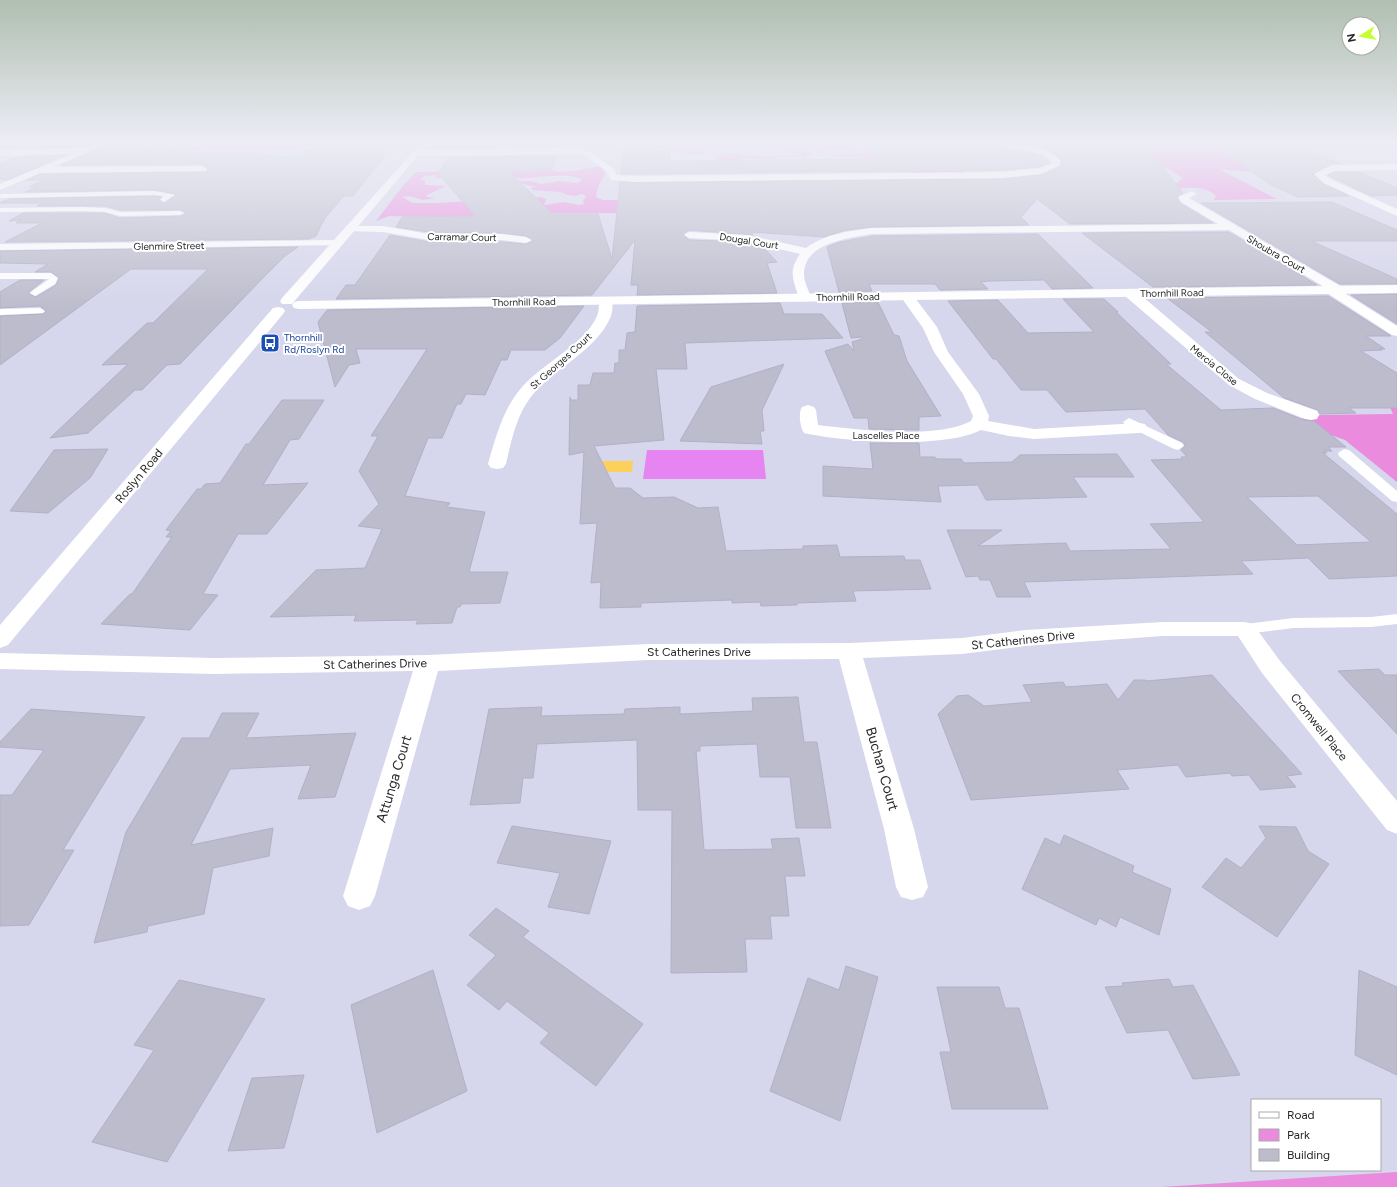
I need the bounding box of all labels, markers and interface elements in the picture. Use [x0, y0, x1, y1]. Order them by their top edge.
north arrow [1341, 16, 1381, 56]
text: N [1344, 32, 1359, 43]
street label: Carramar Court [427, 230, 497, 244]
street label: Dougal Court [719, 230, 780, 252]
street label: Shoubra Court [1244, 232, 1308, 276]
street label: Glenmire Street [133, 239, 205, 253]
street label: Thornhill Road [1140, 286, 1204, 300]
street label: Thornhill Road [816, 290, 880, 304]
street label: Thornhill Road [492, 295, 556, 309]
street label: St Georges Court [527, 330, 595, 392]
place label: Thornhill Rd/Roslyn Rd [284, 331, 344, 356]
bus stop icon: Thornhill Rd/Roslyn Rd [259, 332, 281, 354]
street label: Mercia Close [1187, 342, 1241, 389]
street label: Lascelles Place [853, 429, 920, 442]
street label: Roslyn Road [112, 446, 166, 506]
street label: St Catherines Drive [971, 628, 1076, 652]
street label: St Catherines Drive [647, 645, 751, 659]
street label: St Catherines Drive [323, 656, 427, 672]
street label: Cromwell Place [1288, 690, 1351, 764]
street label: Buchan Court [862, 725, 902, 813]
street label: Attunga Court [373, 733, 415, 825]
legend [1251, 1099, 1381, 1171]
text: Road [1287, 1108, 1315, 1122]
text: Park [1287, 1128, 1310, 1142]
text: Building [1287, 1148, 1330, 1162]

